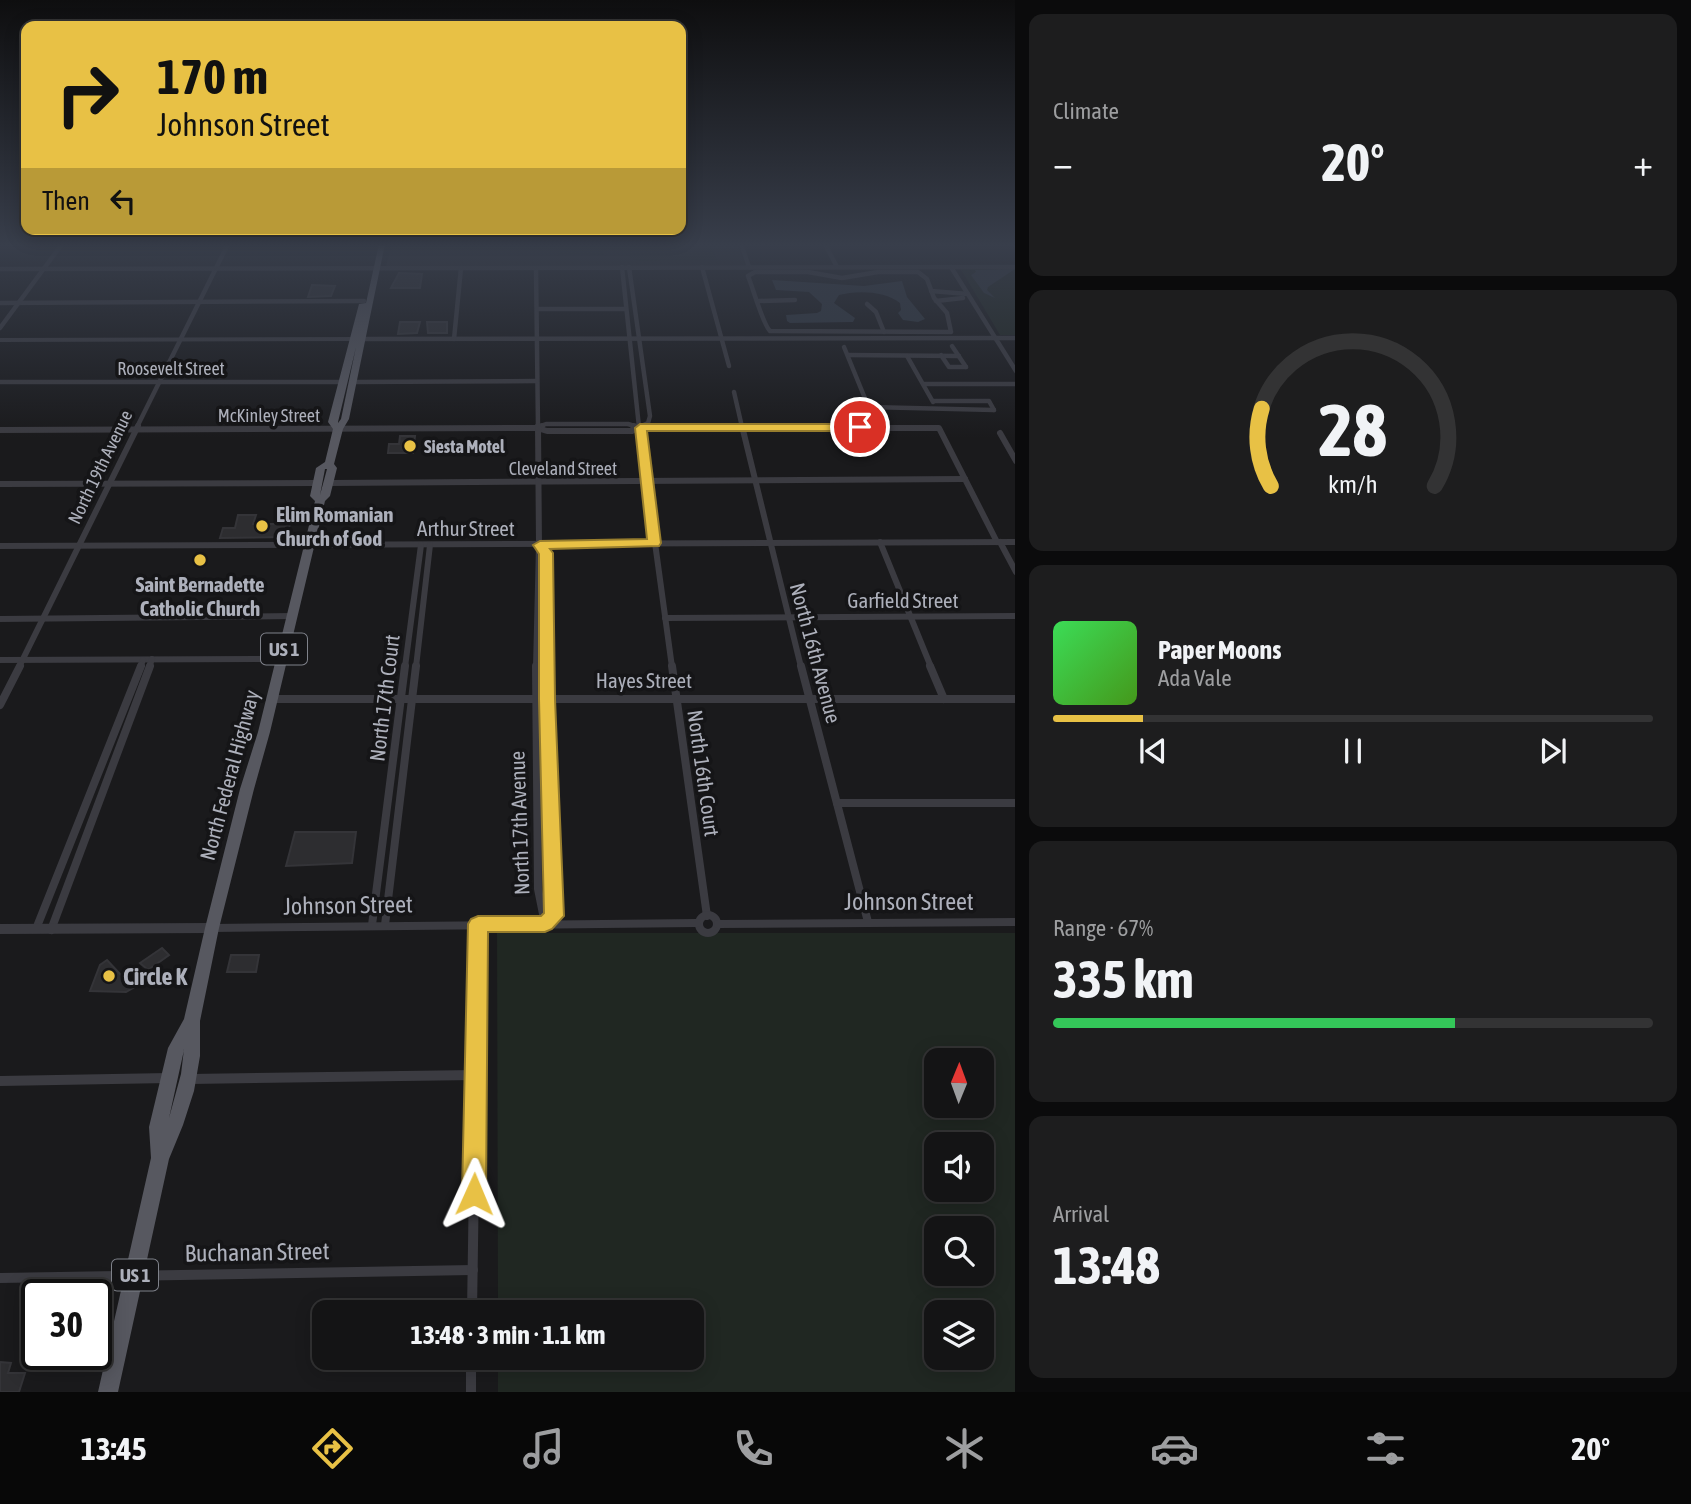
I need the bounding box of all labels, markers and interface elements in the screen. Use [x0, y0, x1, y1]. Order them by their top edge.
text: 170 m [157, 48, 268, 104]
icon: right [42, 49, 133, 140]
text: Climate [1053, 98, 1119, 124]
text: Johnson Street [157, 106, 330, 143]
text: 20° [1321, 132, 1385, 192]
text: − [1053, 141, 1073, 184]
text: + [1633, 141, 1653, 184]
icon: left [104, 182, 142, 220]
text: Then [42, 186, 90, 216]
street label: Roosevelt Street [117, 358, 225, 379]
text: 28 [1319, 389, 1387, 472]
pin [830, 397, 890, 457]
street label: McKinley Street [218, 405, 320, 426]
street label: North 19th Avenue [63, 407, 137, 527]
icon: arrive [841, 408, 879, 446]
place label: Siesta Motel [424, 436, 505, 457]
marker: Siesta Motel [402, 438, 418, 454]
street label: Cleveland Street [509, 458, 617, 479]
text: km/h [1328, 470, 1378, 498]
place label: Elim Romanian Church of God [276, 502, 394, 550]
street label: Arthur Street [417, 516, 515, 540]
marker: Elim Romanian Church of God [254, 518, 270, 534]
marker: Saint Bernadette Catholic Church [192, 552, 208, 568]
place label: Saint Bernadette Catholic Church [135, 572, 265, 620]
street label: North 16th Avenue [786, 580, 846, 726]
street label: Garfield Street [847, 588, 959, 612]
street label: North 17th Court [364, 633, 404, 763]
road number: US 1 [261, 634, 307, 664]
text: Paper Moons [1158, 635, 1281, 665]
text: Ada Vale [1158, 665, 1232, 691]
street label: Hayes Street [596, 668, 692, 692]
street label: North Federal Highway [195, 687, 263, 863]
street label: North 16th Court [683, 708, 725, 838]
icon: previous [1134, 732, 1172, 770]
icon: pause [1334, 732, 1372, 770]
icon: next [1534, 732, 1572, 770]
street label: North 17th Avenue [504, 750, 534, 896]
street label: Johnson Street [844, 888, 974, 915]
street label: Johnson Street [283, 890, 413, 920]
text: Range · 67% [1053, 915, 1153, 941]
text: 335 km [1053, 949, 1194, 1009]
place label: Circle K [123, 963, 188, 990]
marker: Circle K [101, 968, 117, 984]
north arrow [924, 1048, 994, 1118]
map controls [924, 1048, 994, 1370]
button: sound [924, 1132, 994, 1202]
position arrow [437, 1157, 511, 1231]
text: Arrival [1053, 1201, 1109, 1227]
button: search [924, 1216, 994, 1286]
text: 13:48 [1053, 1235, 1160, 1295]
street label: Buchanan Street [184, 1237, 330, 1267]
road number: US 1 [112, 1260, 158, 1290]
speed limit sign: 30 [21, 1279, 112, 1370]
button: layers [924, 1300, 994, 1370]
text: 13:48 · 3 min · 1.1 km [411, 1320, 605, 1350]
icon: directions [308, 1424, 357, 1473]
icon: music [519, 1424, 568, 1473]
icon: phone [729, 1424, 778, 1473]
icon: climate [940, 1424, 989, 1473]
icon: car [1150, 1424, 1199, 1473]
icon: filters [1361, 1424, 1410, 1473]
text: 13:45 [81, 1430, 147, 1467]
text: 20° [1571, 1430, 1610, 1467]

